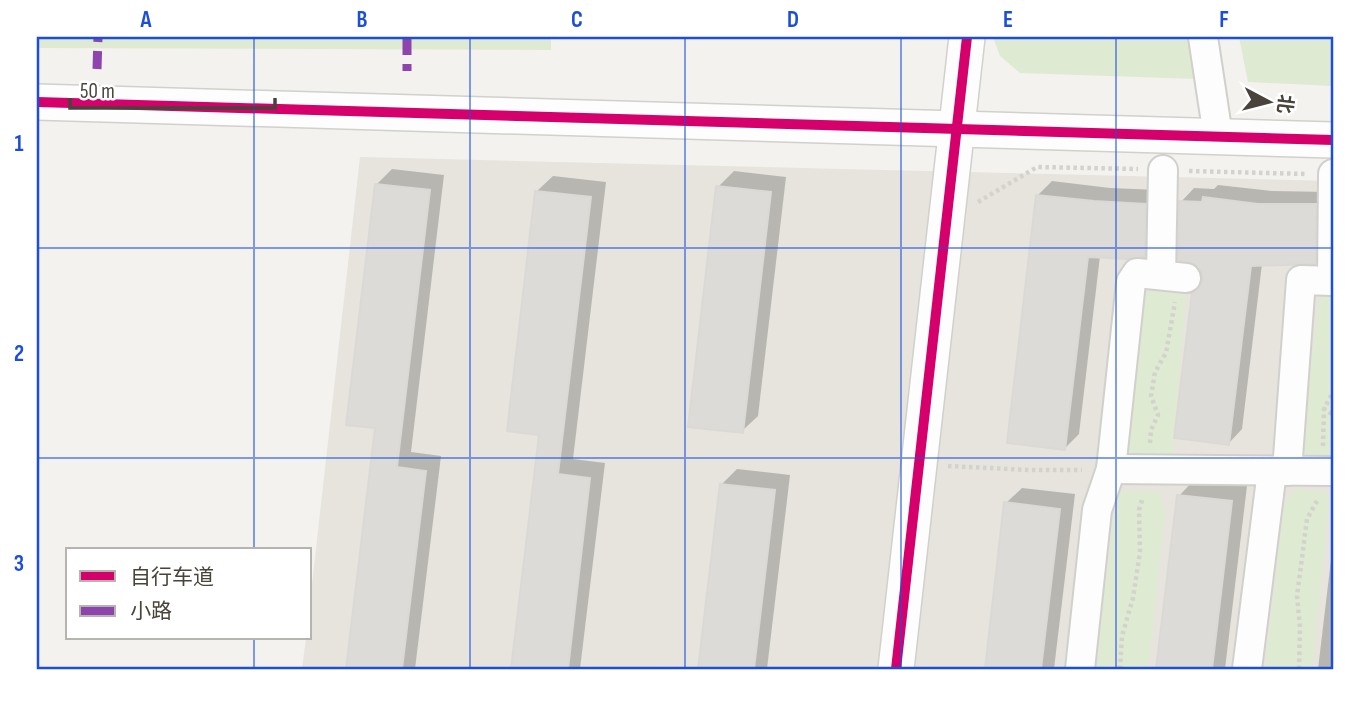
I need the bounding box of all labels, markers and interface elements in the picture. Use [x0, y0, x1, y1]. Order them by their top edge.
text: A [140, 6, 153, 34]
text: B [357, 6, 368, 34]
text: C [571, 6, 583, 34]
text: D [787, 6, 799, 34]
text: E [1003, 6, 1013, 34]
text: F [1219, 6, 1229, 34]
scale bar [70, 66, 275, 110]
north arrow [1234, 66, 1304, 136]
text: 50 m [80, 79, 115, 104]
text: 北 [1272, 93, 1297, 115]
text: 1 [14, 130, 24, 158]
text: 2 [14, 340, 24, 368]
legend [66, 548, 312, 640]
text: 3 [14, 550, 24, 578]
text: 自行车道 [130, 565, 214, 590]
text: 小路 [130, 599, 172, 624]

